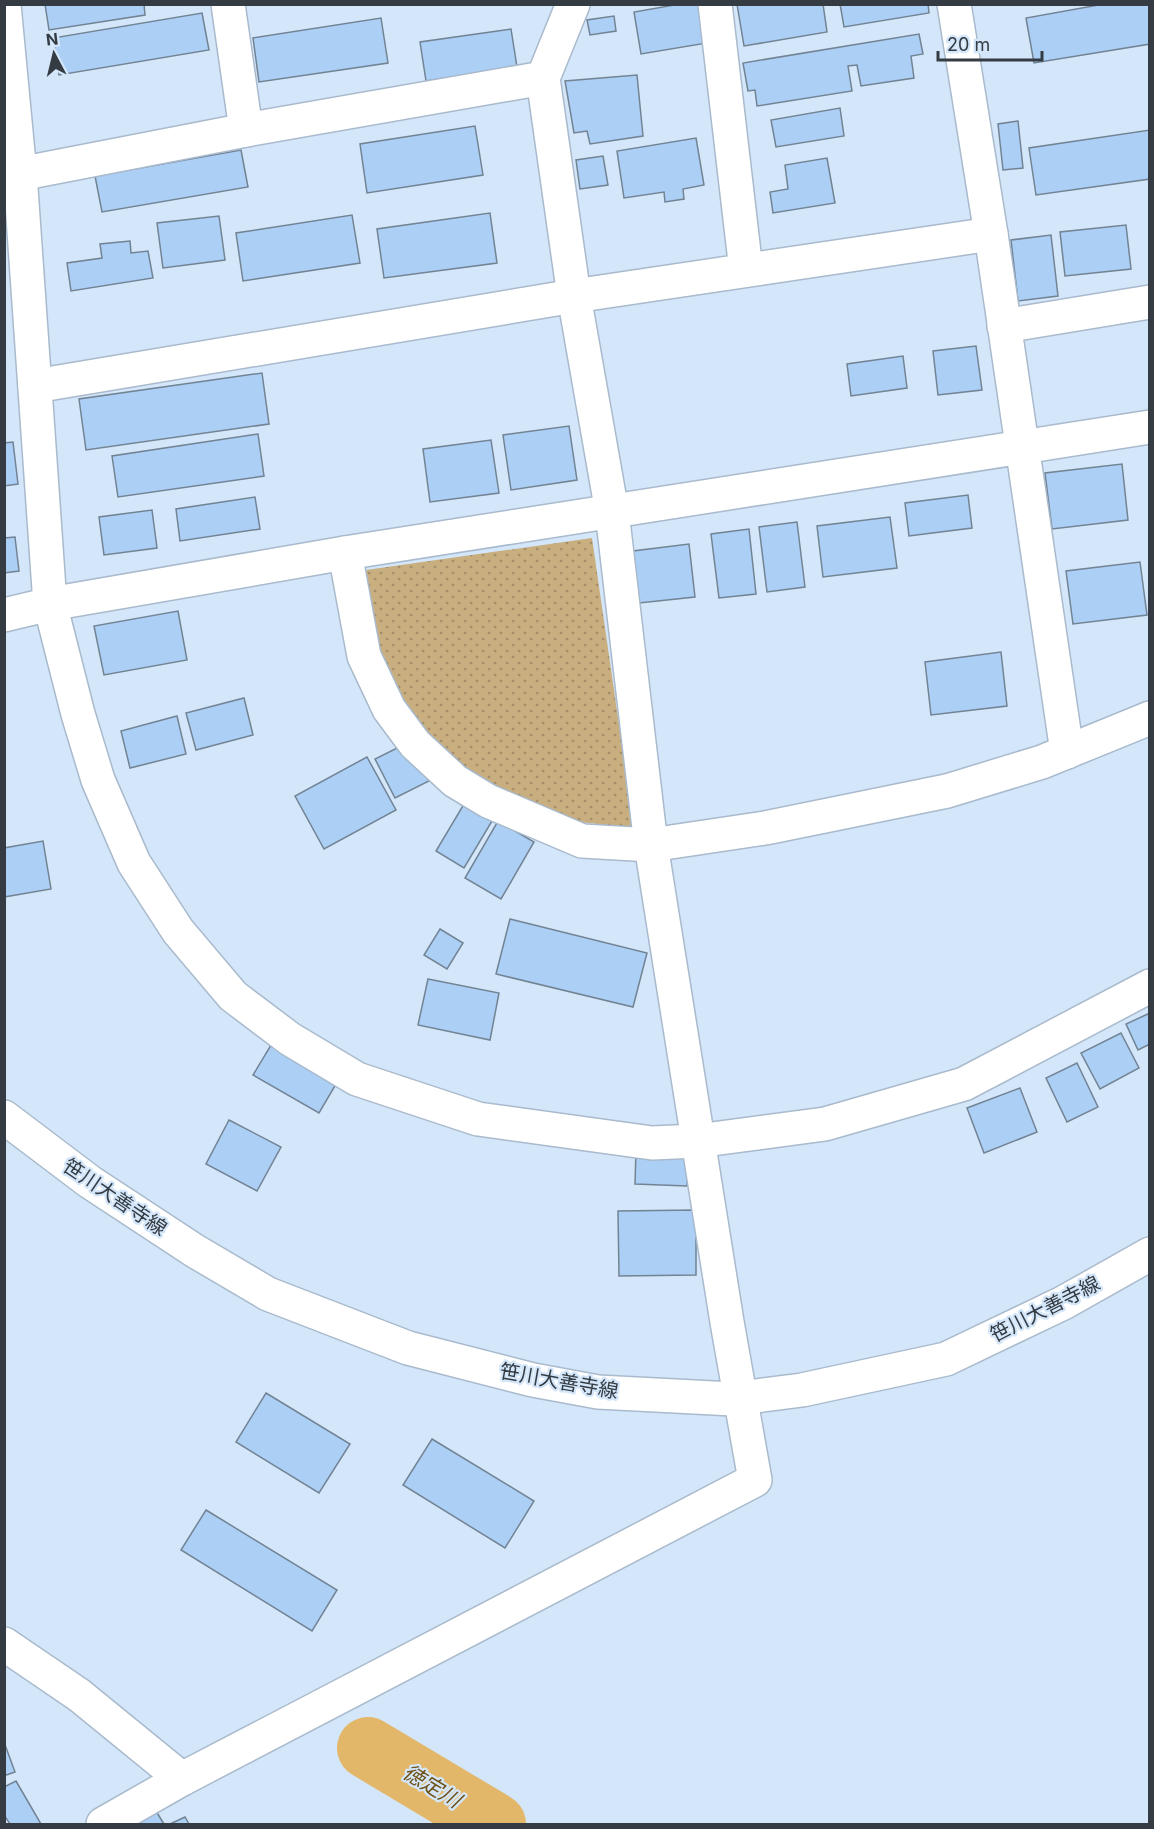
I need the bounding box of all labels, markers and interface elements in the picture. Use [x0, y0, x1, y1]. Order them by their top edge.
north arrow [24, 24, 84, 84]
scale bar [938, 24, 1042, 62]
text: N [45, 28, 59, 50]
text: 20 m [947, 34, 990, 55]
street label: 笹川大善寺線 [59, 1153, 171, 1241]
street label: 笹川大善寺線 [986, 1271, 1104, 1347]
street label: 笹川大善寺線 [498, 1359, 620, 1403]
water label: 徳定川 [399, 1759, 467, 1814]

